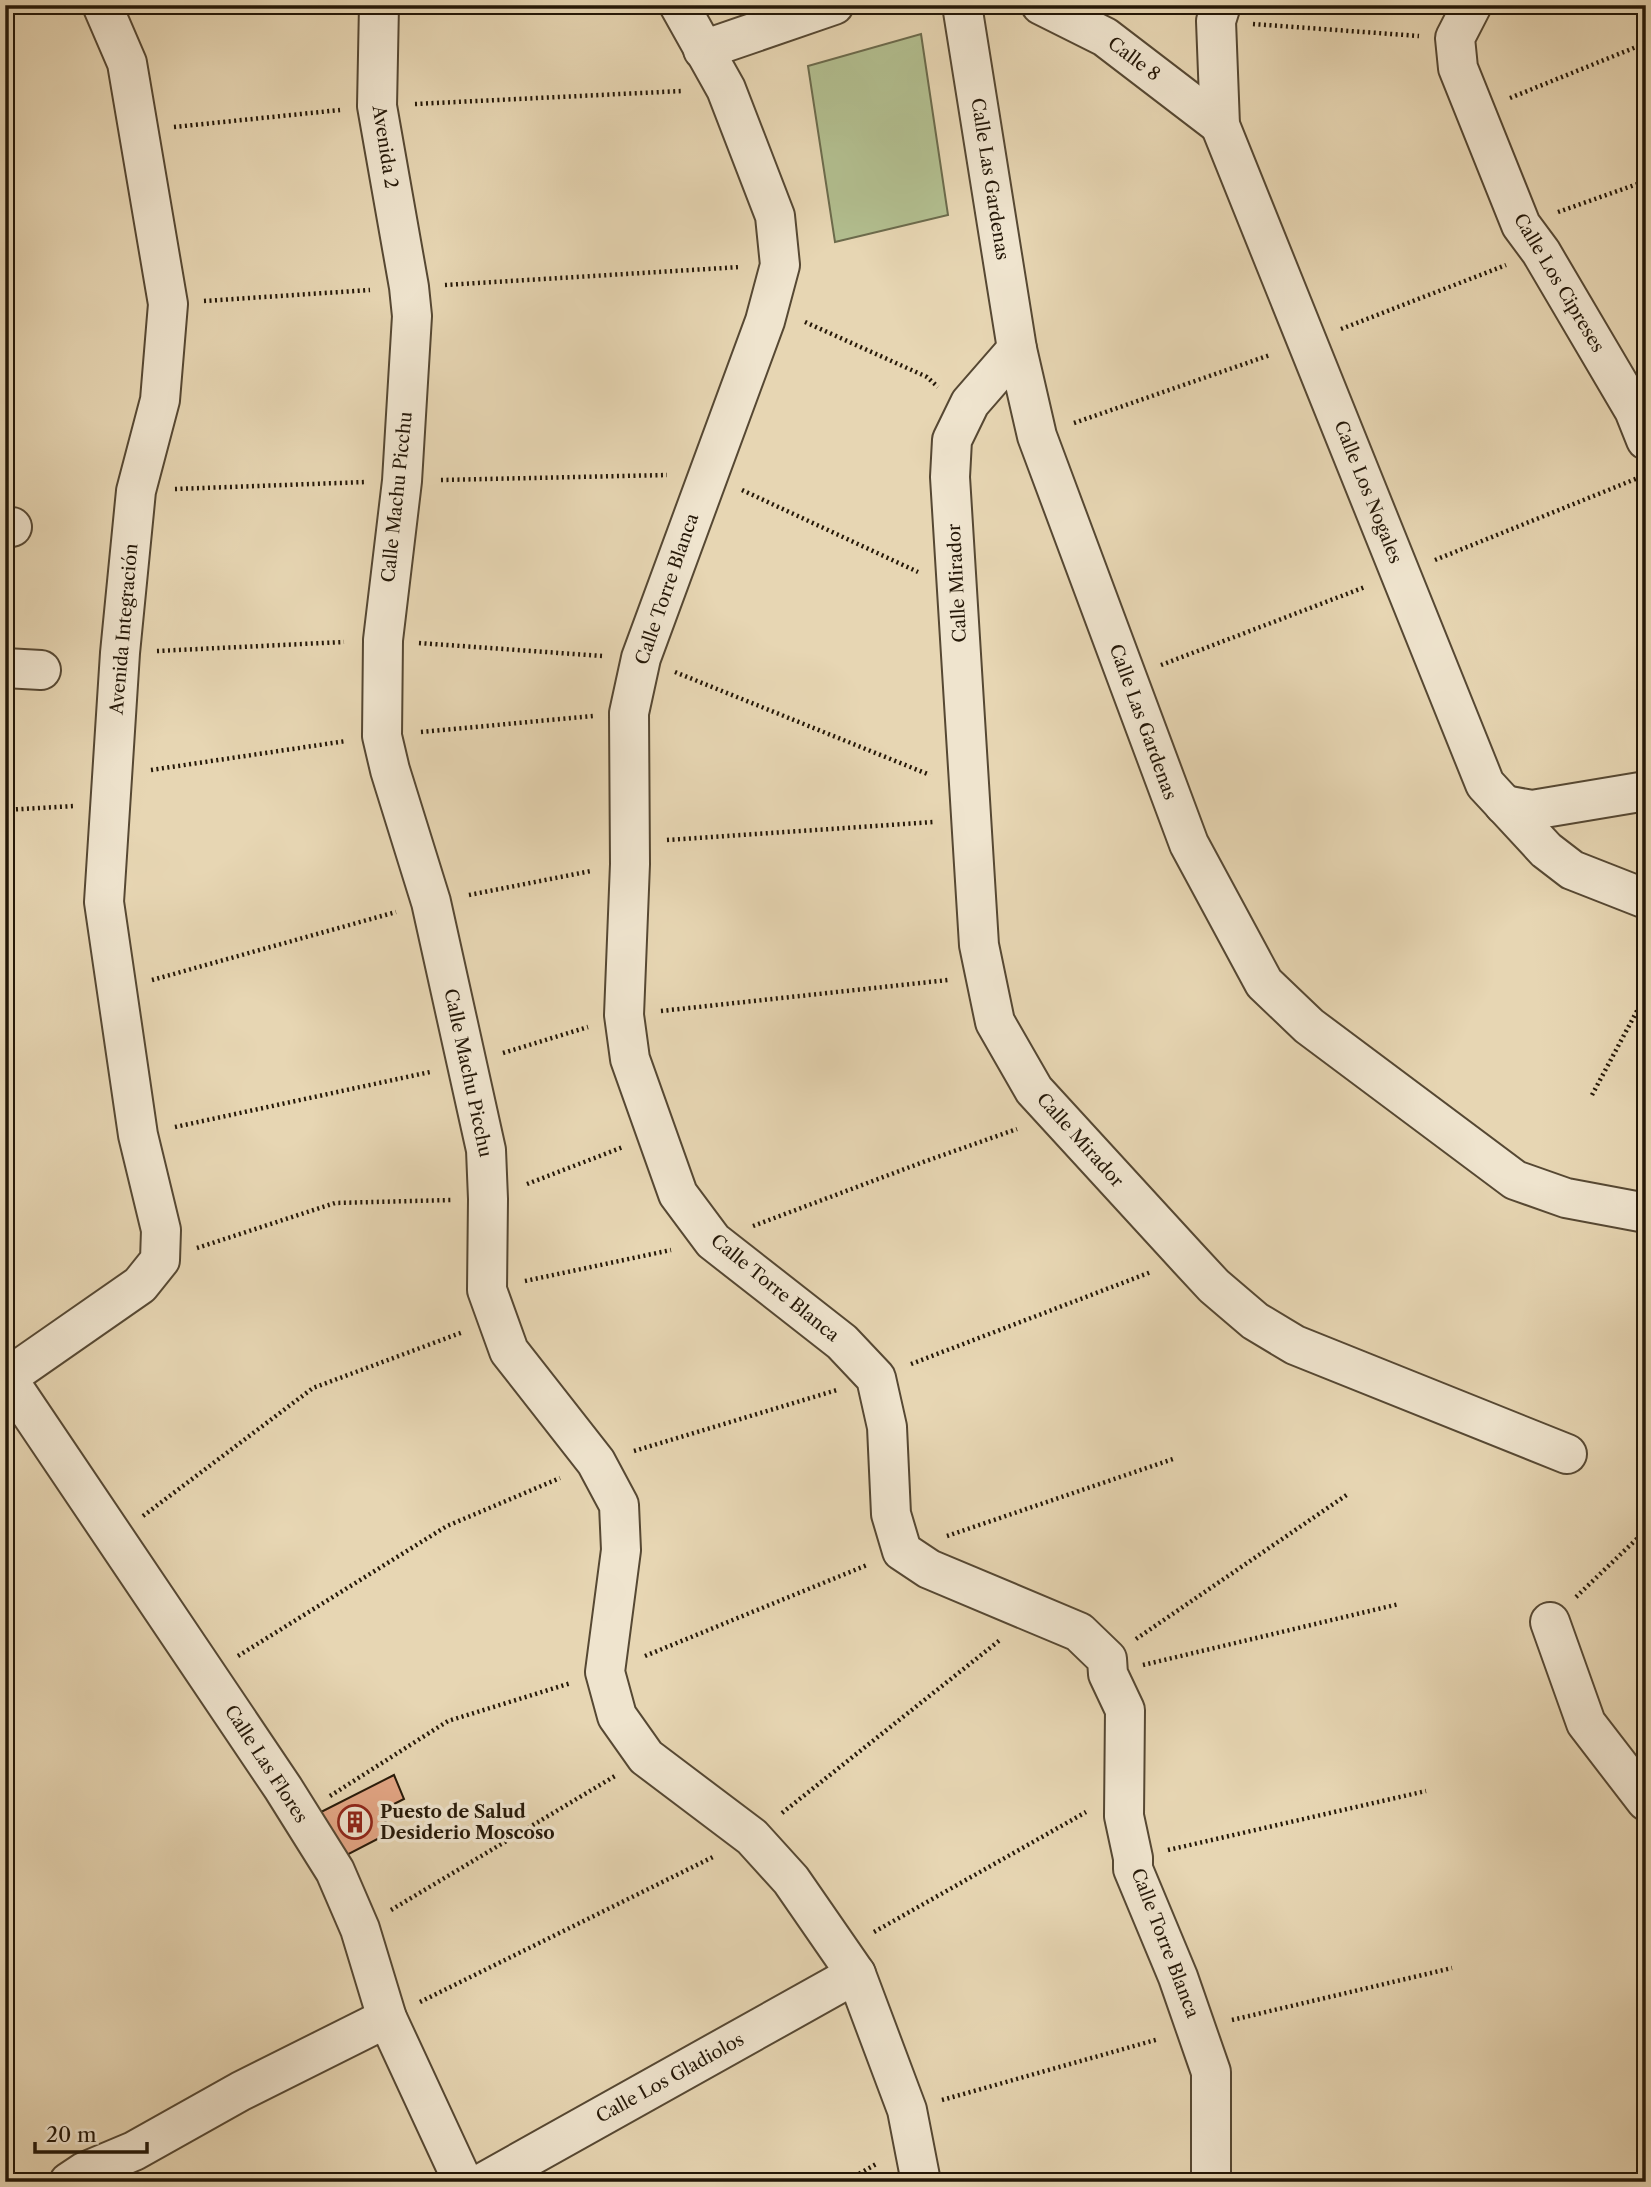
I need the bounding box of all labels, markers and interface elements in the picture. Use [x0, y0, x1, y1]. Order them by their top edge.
street label: Calle 8 [1104, 32, 1164, 86]
street label: Calle Las Gardenas [966, 96, 1014, 262]
street label: Avenida 2 [367, 103, 402, 190]
street label: Calle Los Cipreses [1509, 210, 1609, 356]
street label: Calle Machu Picchu [377, 410, 417, 584]
street label: Calle Los Nogales [1329, 417, 1407, 567]
street label: Calle Torre Blanca [631, 510, 703, 668]
street label: Calle Mirador [943, 523, 971, 643]
street label: Avenida Integración [105, 543, 142, 716]
street label: Calle Las Gardenas [1105, 641, 1181, 803]
street label: Calle Machu Picchu [439, 987, 497, 1159]
street label: Calle Mirador [1032, 1088, 1128, 1192]
street label: Calle Torre Blanca [706, 1230, 844, 1347]
street label: Calle Las Flores [220, 1701, 312, 1827]
place label: Puesto de Salud Desiderio Moscoso [380, 1801, 555, 1844]
building icon: Puesto de Salud Desiderio Moscoso [336, 1803, 374, 1841]
street label: Calle Torre Blanca [1126, 1865, 1204, 2021]
street label: Calle Los Gladiolos [592, 2028, 748, 2128]
scale bar [35, 2110, 147, 2154]
text: 20 m [46, 2122, 97, 2147]

